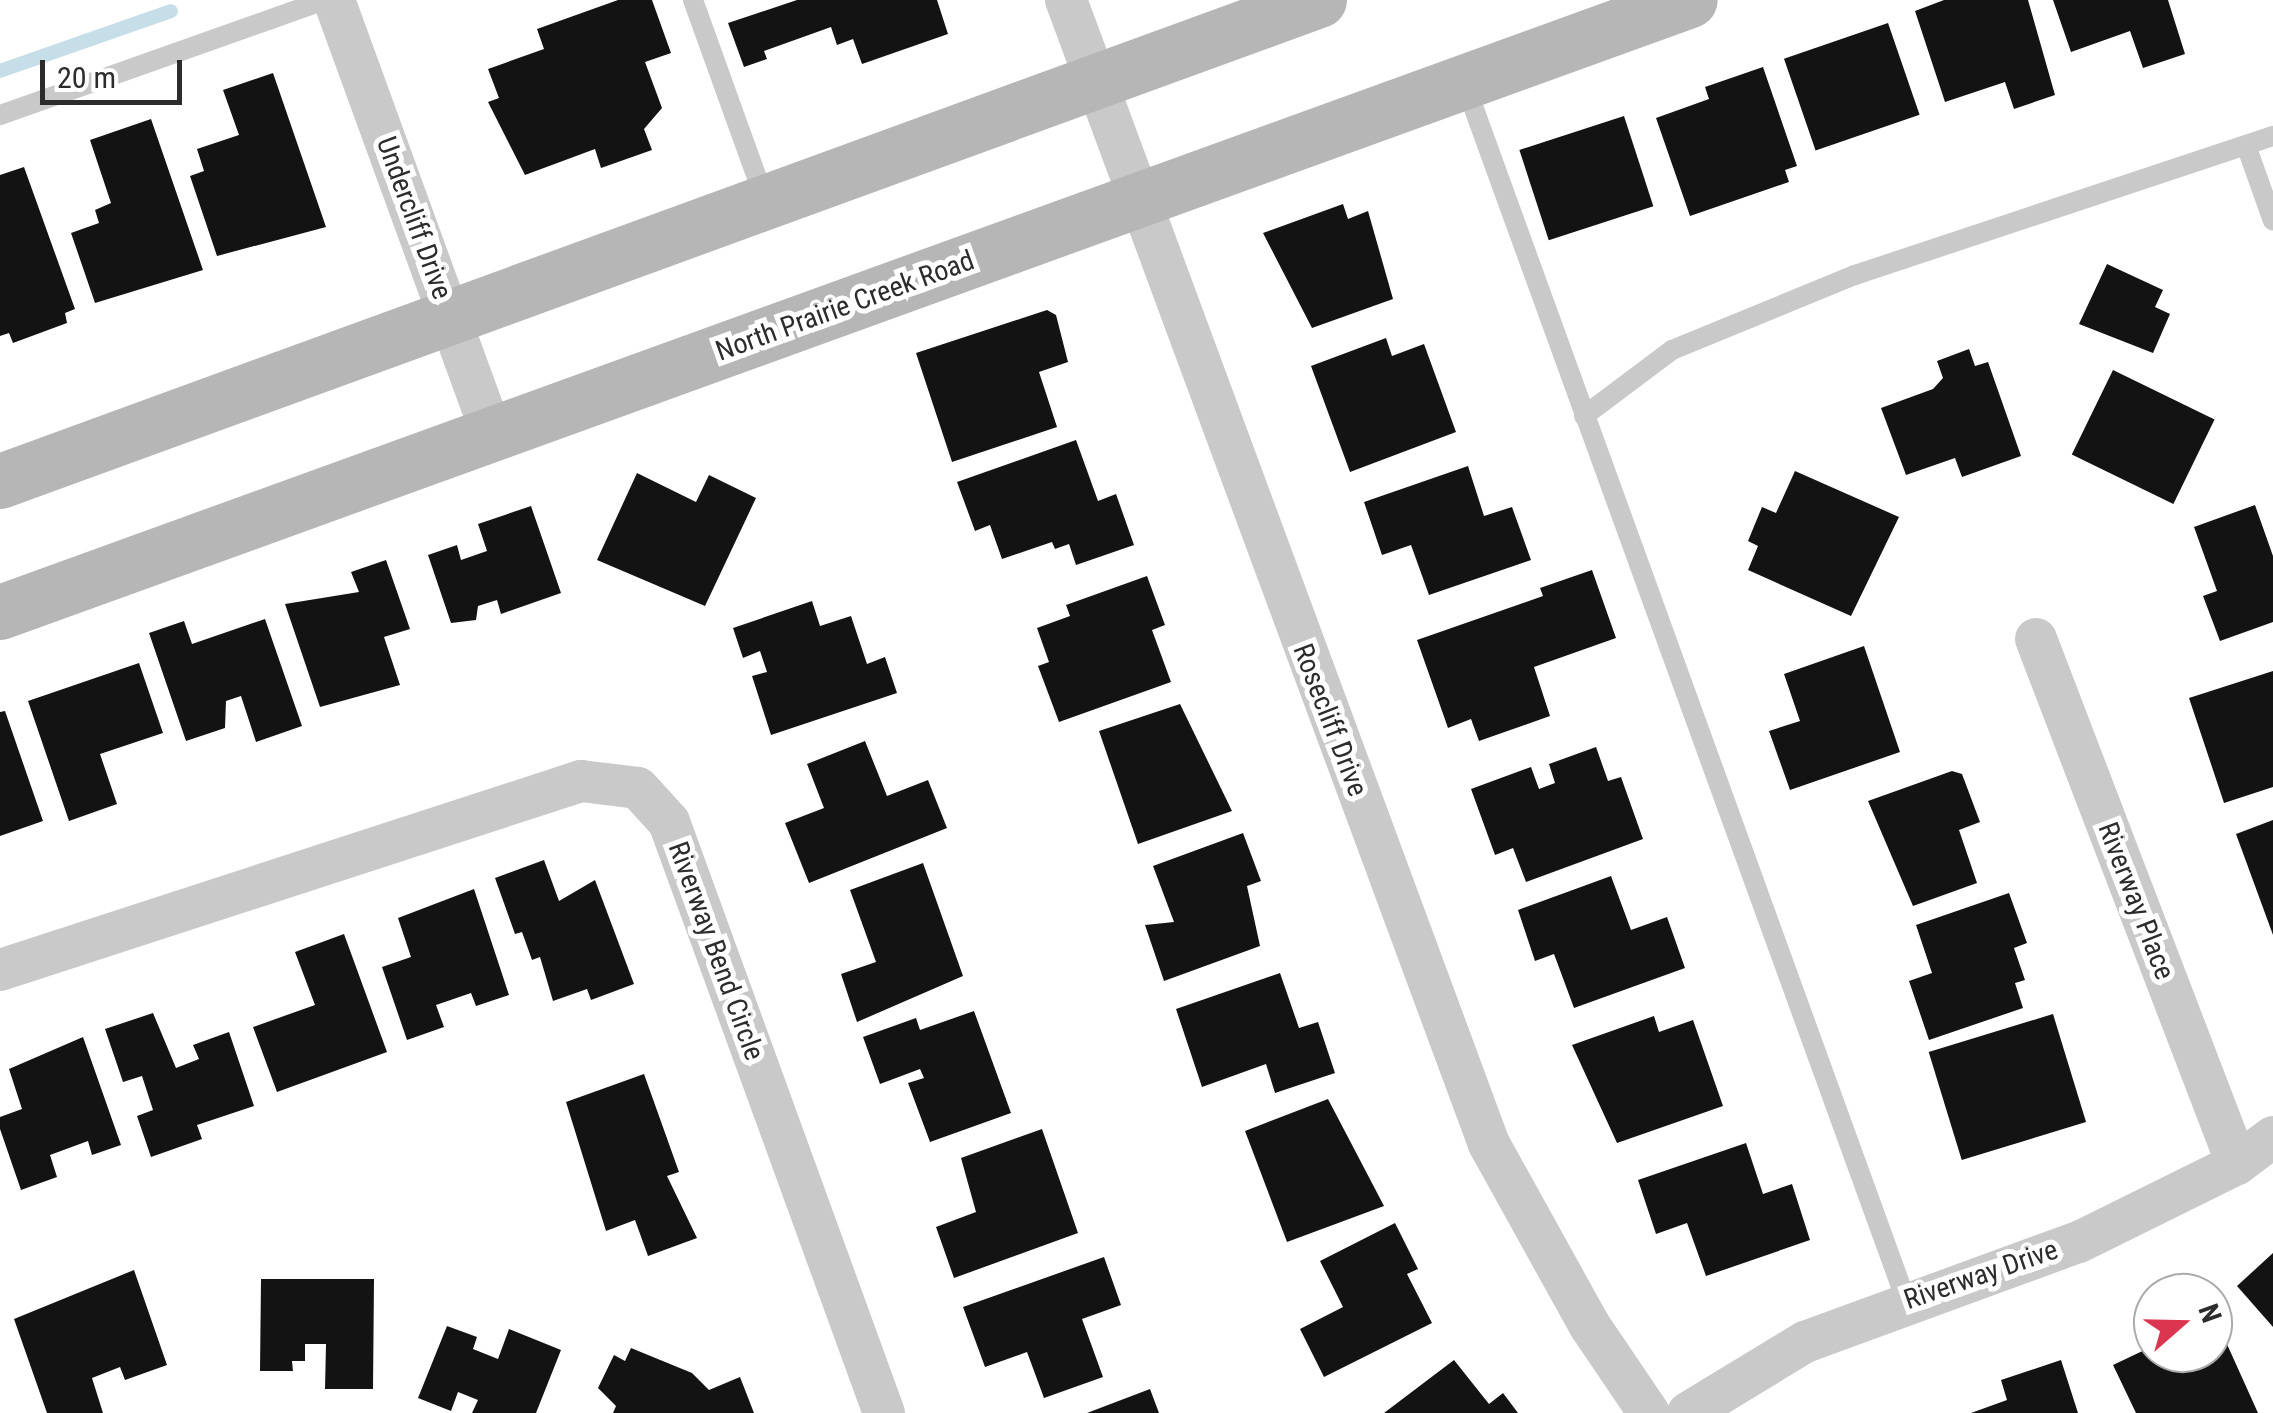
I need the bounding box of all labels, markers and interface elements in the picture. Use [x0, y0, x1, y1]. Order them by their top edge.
scale bar [45, 40, 188, 102]
text: 20 m [57, 60, 116, 95]
street label: Undercliff Drive [369, 132, 459, 304]
street label: North Prairie Creek Road [711, 244, 979, 368]
street label: Rosecliff Drive [1286, 639, 1374, 801]
street label: Riverway Place [2091, 818, 2181, 984]
street label: Riverway Bend Circle [661, 837, 771, 1065]
street label: Riverway Drive [1900, 1233, 2062, 1317]
north arrow [2133, 1273, 2233, 1373]
text: N [2191, 1300, 2228, 1327]

